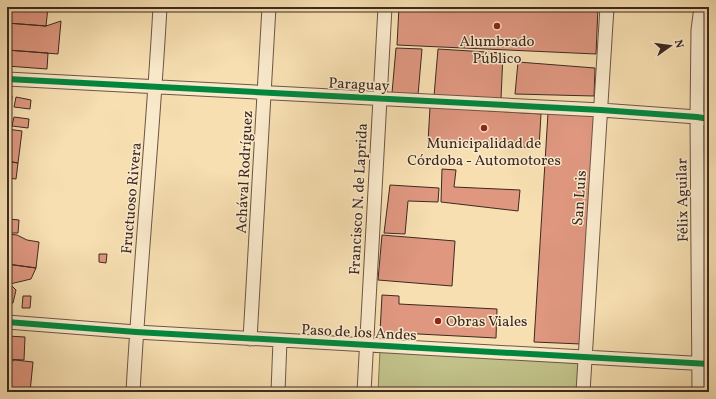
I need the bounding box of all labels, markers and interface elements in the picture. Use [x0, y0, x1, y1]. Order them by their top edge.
marker: Alumbrado Público [492, 21, 502, 31]
north arrow [650, 26, 690, 66]
place label: Alumbrado Público [459, 32, 535, 70]
text: N [670, 38, 686, 50]
street label: Paraguay [328, 73, 390, 98]
street label: Achával Rodríguez [232, 110, 259, 234]
street label: Francisco N. de Laprida [345, 122, 374, 276]
marker: Municipalidad de Córdoba - Automotores [479, 123, 489, 133]
place label: Municipalidad de Córdoba - Automotores [407, 134, 561, 172]
street label: Fructuoso Rivera [117, 141, 148, 255]
street label: Félix Aguilar [672, 158, 695, 242]
street label: San Luis [568, 170, 593, 227]
place label: Obras Viales [446, 312, 527, 333]
marker: Obras Viales [433, 316, 443, 326]
street label: Paso de los Andes [301, 320, 417, 347]

